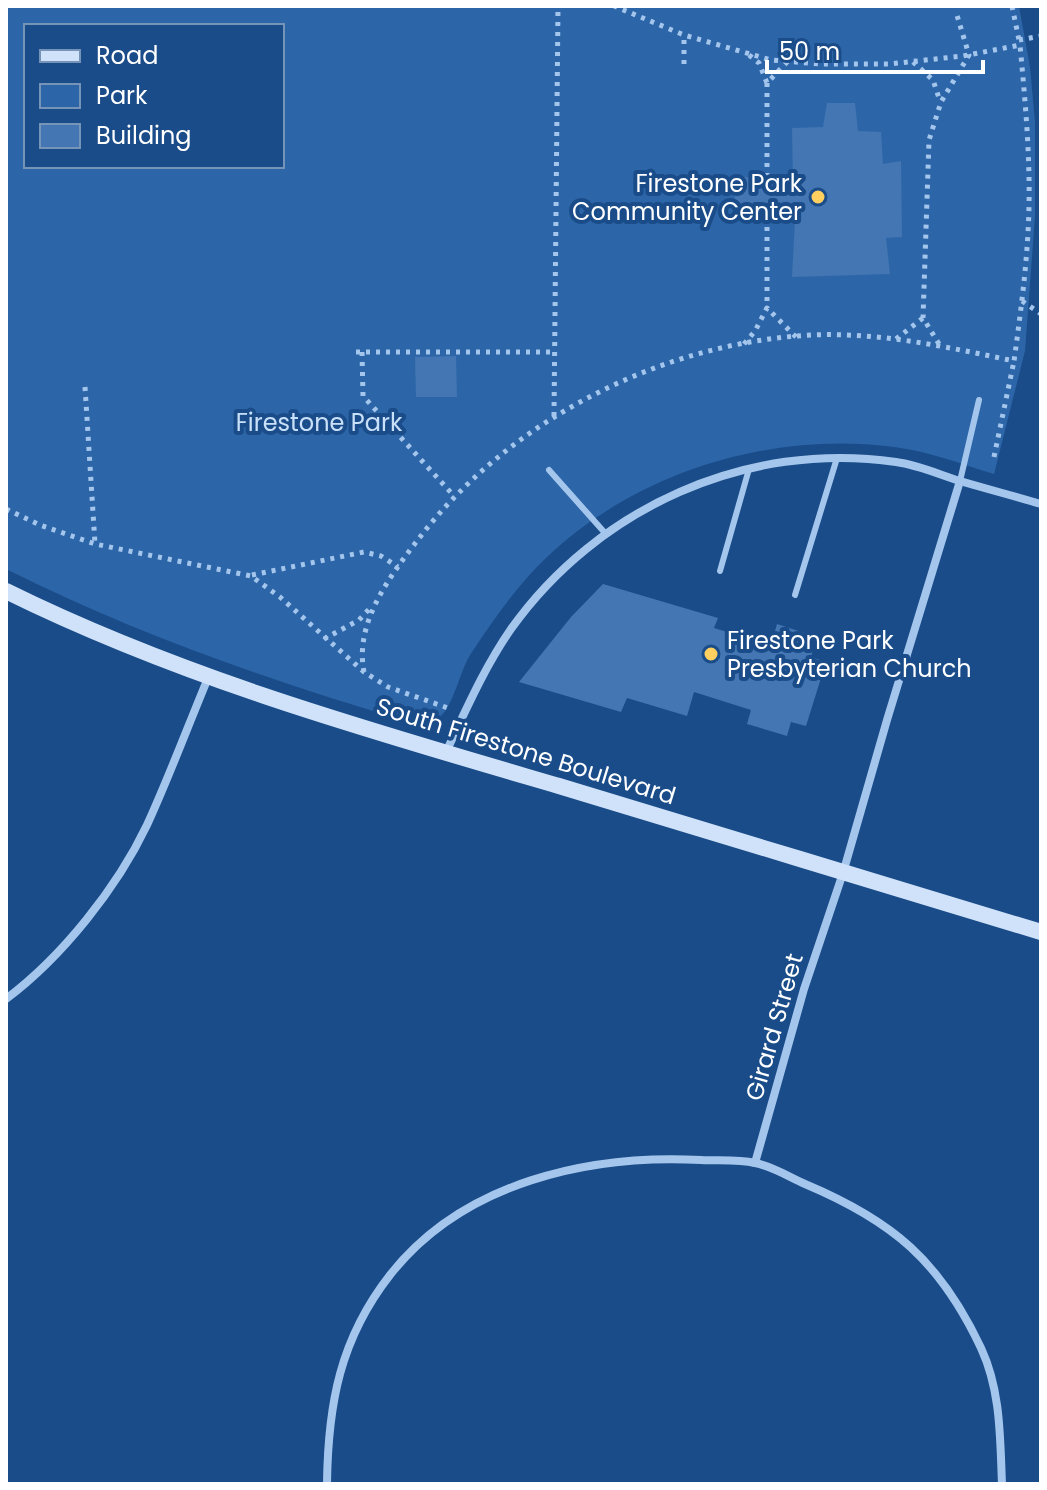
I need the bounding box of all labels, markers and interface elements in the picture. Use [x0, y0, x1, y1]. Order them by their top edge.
legend [24, 24, 284, 168]
scale bar [767, 24, 983, 74]
text: 50 m [779, 35, 840, 68]
text: Road [96, 39, 158, 72]
text: Park [96, 79, 148, 112]
text: Building [96, 119, 192, 152]
place label: Firestone Park Community Center [572, 167, 803, 228]
marker: Firestone Park Community Center [809, 188, 827, 206]
park label: Firestone Park [236, 406, 403, 439]
place label: Firestone Park Presbyterian Church [727, 624, 972, 685]
marker: Firestone Park Presbyterian Church [702, 645, 720, 663]
street label: South Firestone Boulevard [372, 690, 680, 812]
street label: Girard Street [737, 950, 811, 1104]

